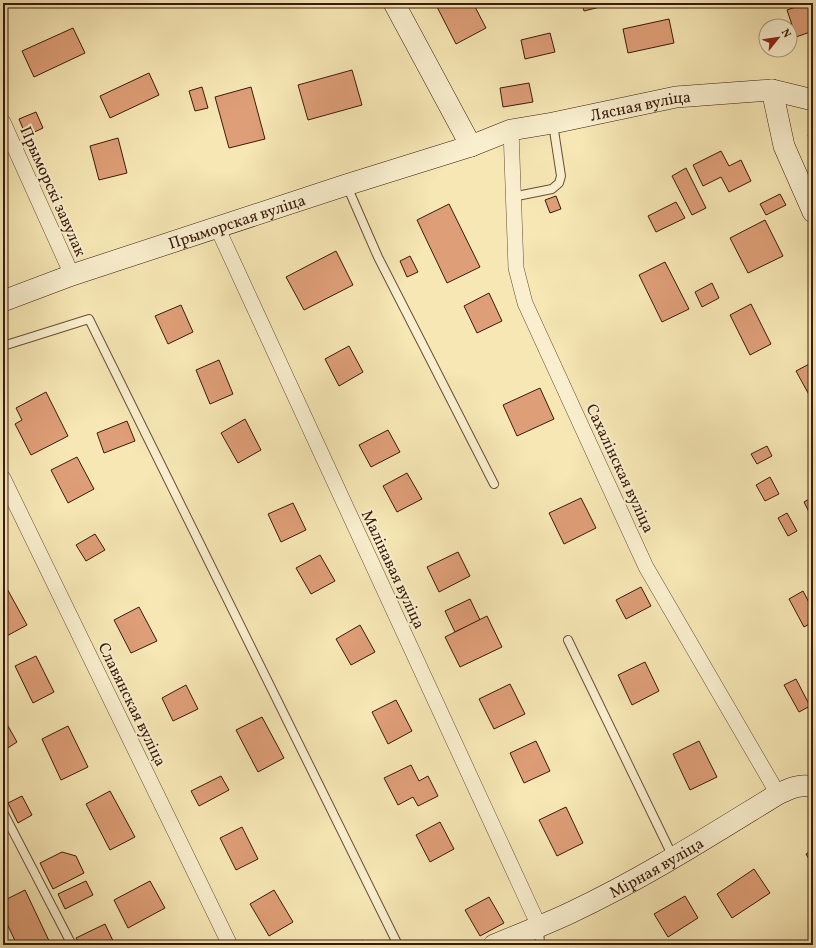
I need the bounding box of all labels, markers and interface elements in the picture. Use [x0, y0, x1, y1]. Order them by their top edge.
north arrow [758, 18, 798, 58]
text: N [777, 27, 794, 41]
street label: Лясная вуліца [588, 87, 692, 128]
street label: Прыморскі завулак [14, 123, 91, 261]
street label: Прыморская вуліца [166, 190, 309, 256]
street label: Сахалінская вуліца [580, 401, 659, 537]
street label: Малінавая вуліца [355, 507, 429, 633]
street label: Славянская вуліца [92, 639, 171, 771]
street label: Мірная вуліца [606, 833, 708, 904]

